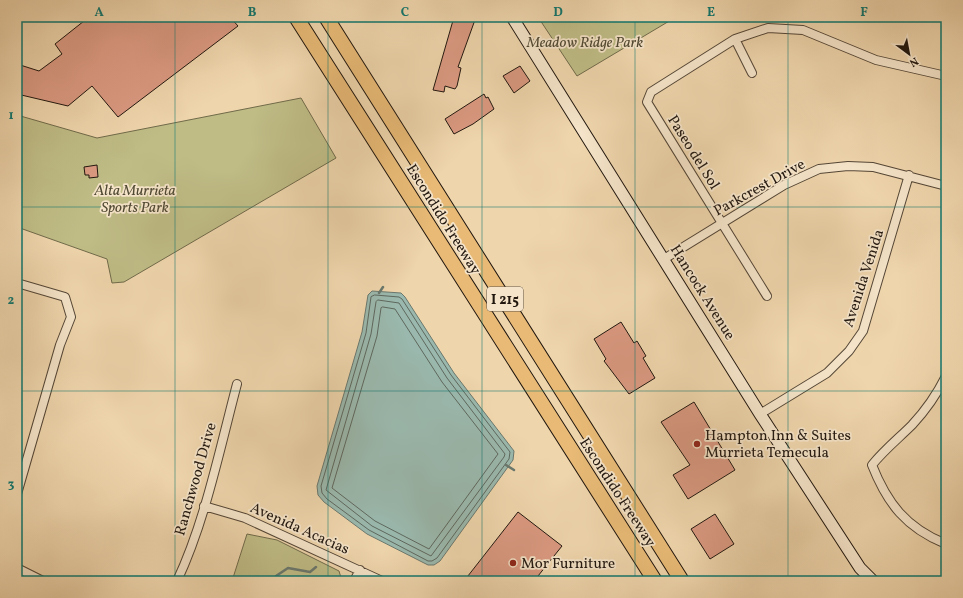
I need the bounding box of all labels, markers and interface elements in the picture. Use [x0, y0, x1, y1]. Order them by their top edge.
text: A [94, 4, 104, 22]
text: B [248, 4, 257, 22]
text: C [401, 4, 409, 22]
text: D [553, 4, 563, 22]
text: E [707, 4, 715, 22]
text: F [860, 4, 868, 22]
park label: Meadow Ridge Park [526, 33, 643, 54]
north arrow [889, 34, 929, 74]
text: N [906, 53, 921, 70]
text: 1 [8, 107, 14, 125]
street label: Paseo del Sol [661, 111, 724, 194]
street label: Parkcrest Drive [710, 154, 809, 222]
street label: Escondido Freeway [400, 161, 485, 279]
park label: Alta Murrieta Sports Park [93, 181, 176, 219]
street label: Avenida Venida [839, 227, 890, 330]
street label: Hancock Avenue [664, 241, 740, 345]
road number: I 215 [487, 287, 523, 311]
text: 2 [8, 292, 15, 310]
street label: Ranchwood Drive [170, 420, 223, 538]
place label: Hampton Inn & Suites Murrieta Temecula [705, 426, 851, 464]
street label: Escondido Freeway [573, 434, 660, 552]
marker: Hampton Inn & Suites Murrieta Temecula [692, 439, 702, 449]
text: 3 [8, 476, 15, 494]
street label: Avenida Acacias [246, 498, 352, 561]
place label: Mor Furniture [521, 554, 615, 575]
marker: Mor Furniture [508, 558, 518, 568]

